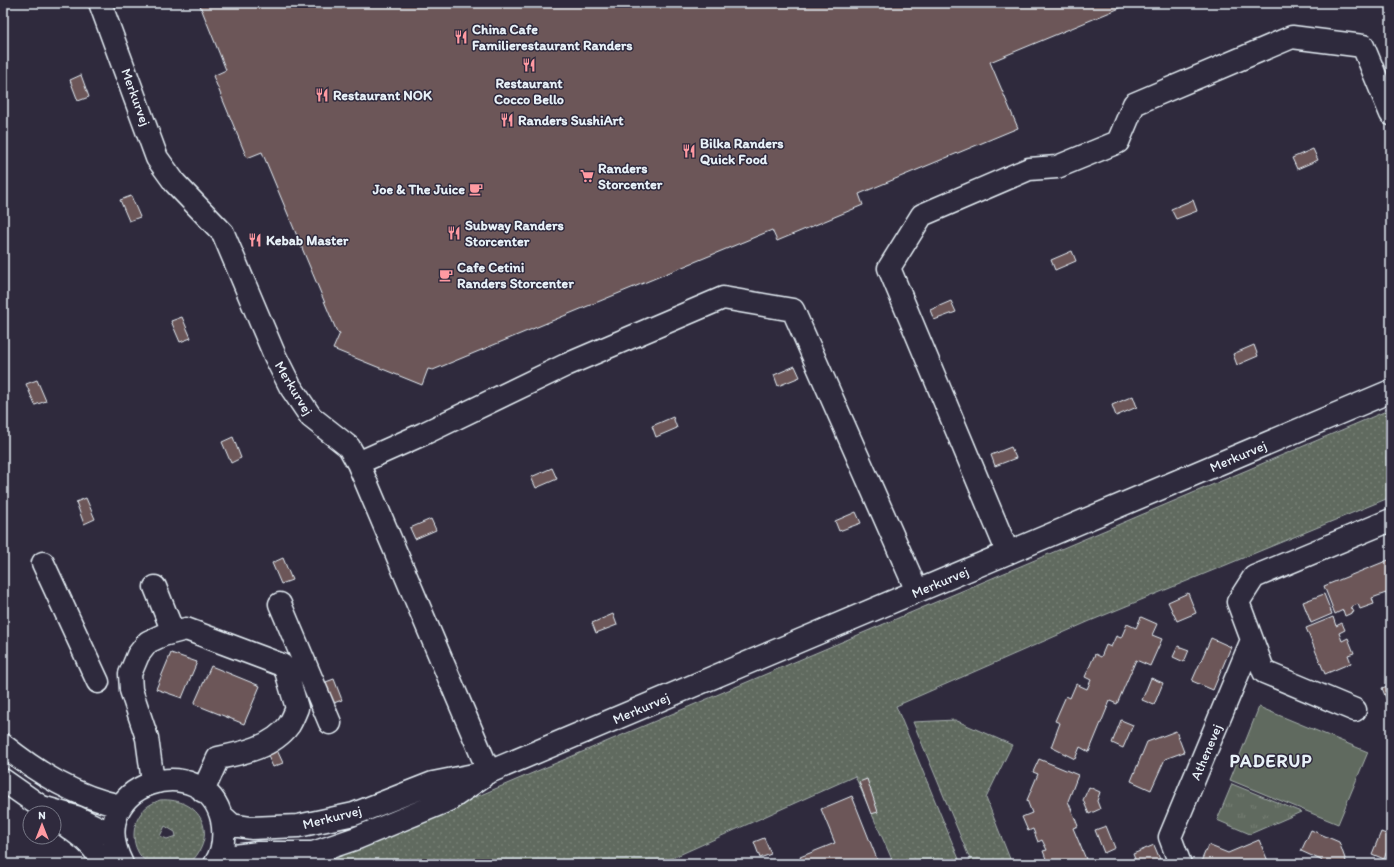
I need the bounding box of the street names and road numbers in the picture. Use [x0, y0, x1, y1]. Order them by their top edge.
street label: Merkurvej [117, 66, 154, 128]
street label: Merkurvej [271, 358, 316, 418]
street label: Merkurvej [1207, 437, 1269, 476]
street label: Merkurvej [909, 563, 971, 602]
street label: Merkurvej [610, 689, 672, 728]
street label: Athenevej [1187, 722, 1226, 783]
street label: Merkurvej [301, 802, 363, 833]

